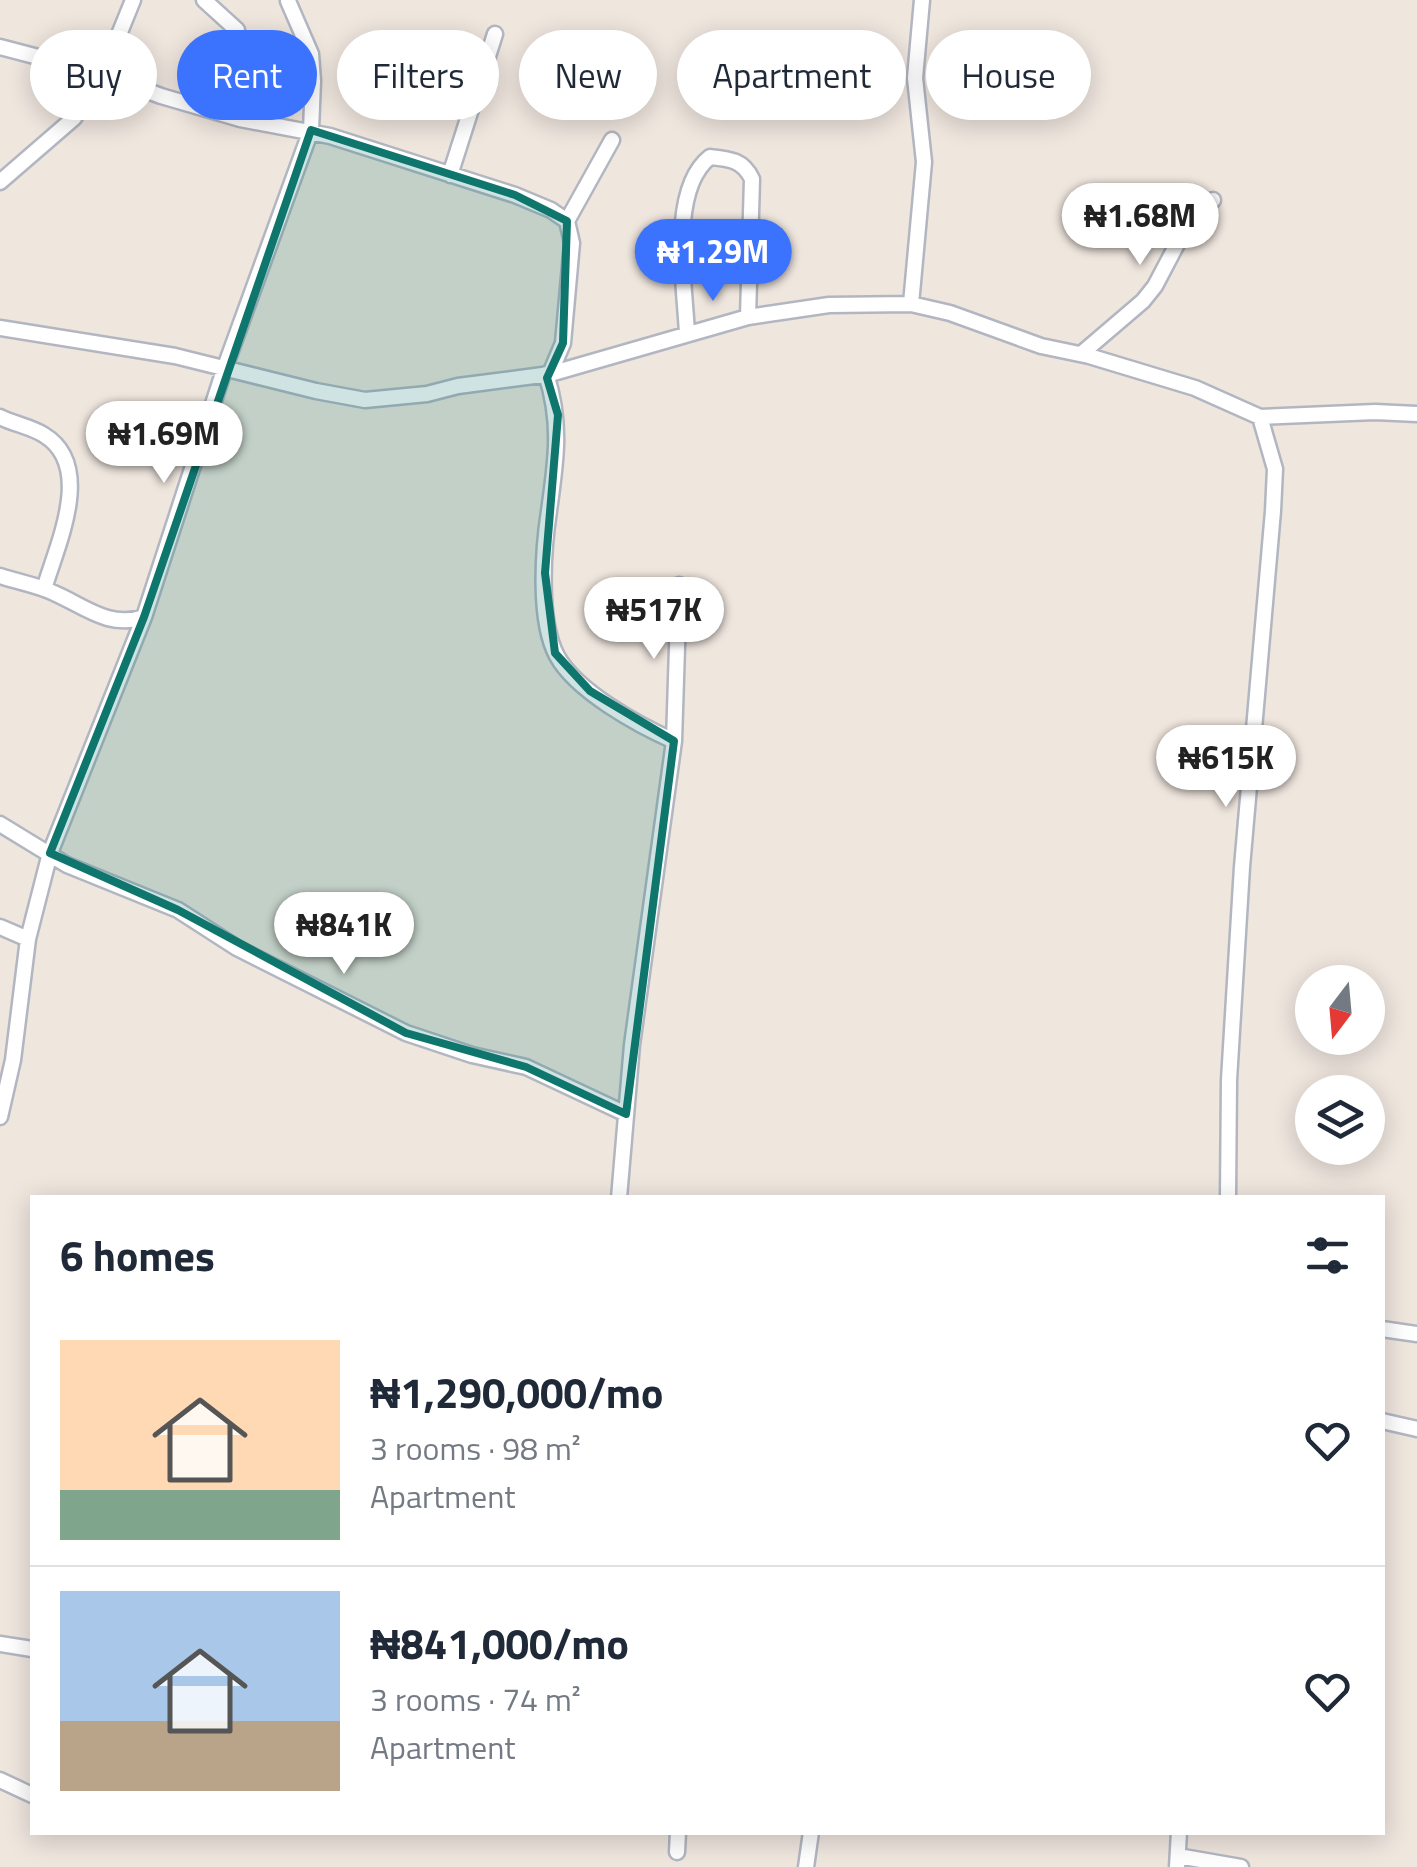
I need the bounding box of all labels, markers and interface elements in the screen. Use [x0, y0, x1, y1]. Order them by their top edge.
chip: Buy [30, 30, 157, 120]
chip: Rent [177, 30, 317, 120]
chip: Filters [337, 30, 499, 120]
chip: New [519, 30, 657, 120]
chip: Apartment [677, 30, 906, 120]
chip: House [926, 30, 1091, 120]
pin: ₦1.68M [1059, 183, 1221, 268]
text: ₦1.68M [1084, 191, 1196, 239]
pin: ₦1.29M [632, 219, 794, 304]
text: ₦1.29M [657, 227, 769, 275]
pin: ₦1.69M [83, 401, 245, 486]
text: ₦1.69M [108, 409, 220, 457]
pin: ₦517K [584, 577, 724, 662]
text: ₦517K [606, 585, 702, 633]
pin: ₦615K [1156, 725, 1296, 810]
text: ₦615K [1178, 733, 1274, 781]
pin: ₦841K [274, 892, 414, 977]
text: ₦841K [296, 900, 392, 948]
north arrow [1295, 965, 1385, 1055]
map controls [1295, 965, 1385, 1165]
button: layers [1295, 1075, 1385, 1165]
text: 6 homes [60, 1223, 215, 1287]
icon: filters [1300, 1228, 1355, 1283]
text: ₦1,290,000/mo [370, 1360, 663, 1424]
icon: home [140, 1380, 260, 1500]
icon: heart [1300, 1413, 1355, 1468]
text: 3 rooms · 98 m² [370, 1424, 581, 1472]
text: Apartment [370, 1472, 516, 1520]
text: ₦841,000/mo [370, 1611, 629, 1675]
icon: home [140, 1631, 260, 1751]
icon: heart [1300, 1664, 1355, 1719]
text: 3 rooms · 74 m² [370, 1675, 581, 1723]
text: Apartment [370, 1723, 516, 1771]

